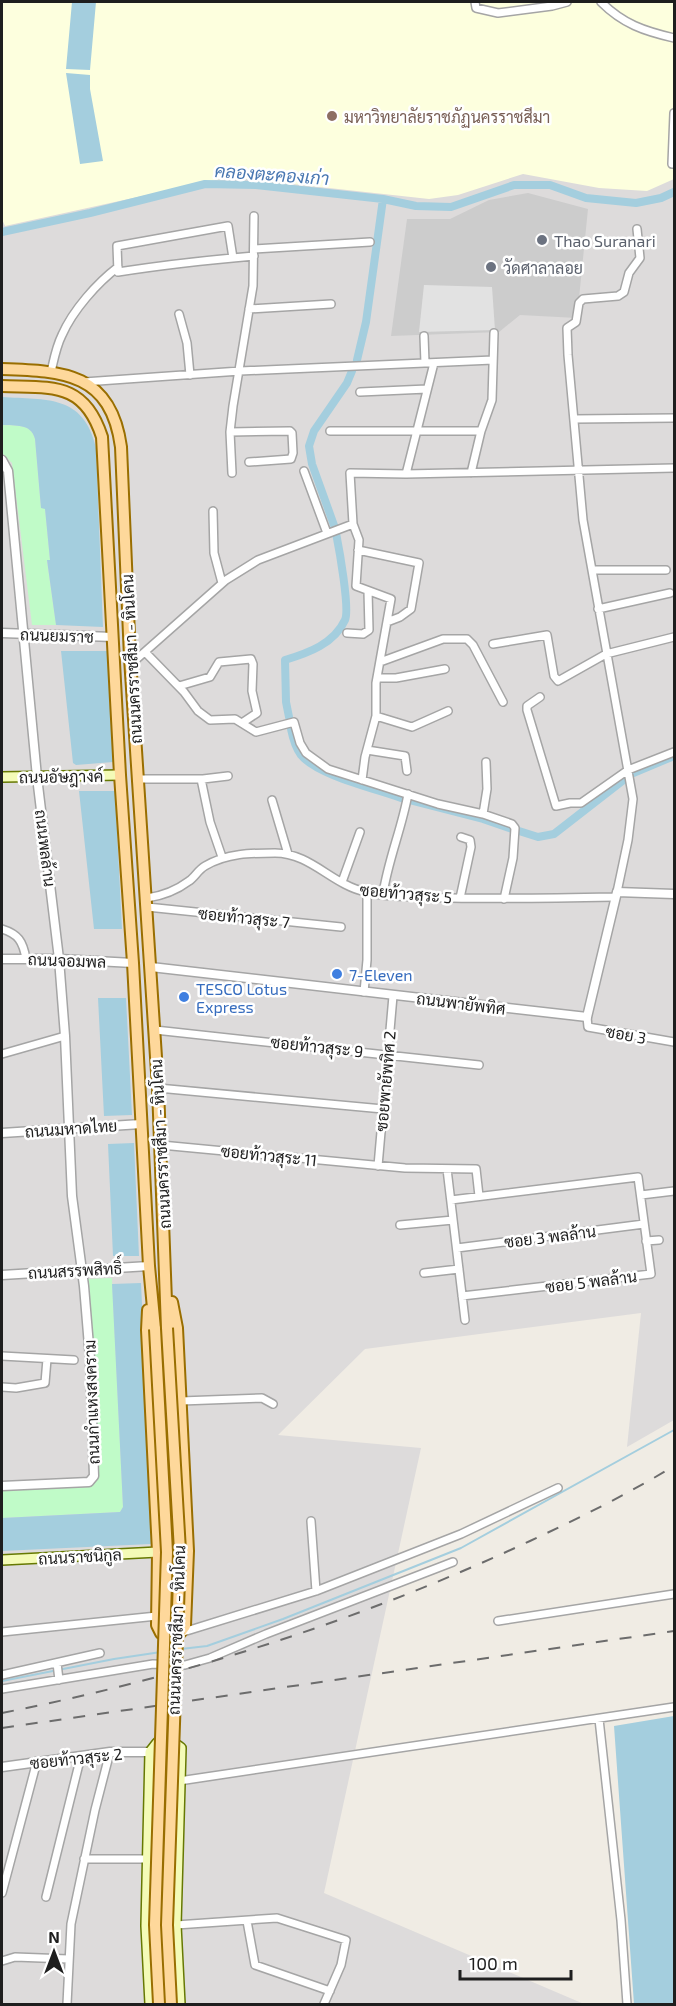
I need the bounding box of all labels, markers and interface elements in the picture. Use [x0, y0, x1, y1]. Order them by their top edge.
place label: มหาวิทยาลัยราชภัฏนครราชสีมา [344, 106, 550, 128]
marker: มหาวิทยาลัยราชภัฏนครราชสีมา [325, 109, 339, 123]
water label: คลองตะคองเก่า [214, 159, 330, 189]
place label: Thao Suranari [554, 231, 656, 250]
marker: Thao Suranari [535, 233, 549, 247]
place label: วัดศาลาลอย [503, 258, 583, 277]
marker: วัดศาลาลอย [484, 260, 498, 274]
street label: ถนนนครราชสีมา - หินโคน [116, 574, 145, 744]
street label: ถนนยมราช [20, 624, 94, 646]
street label: ถนนอัษฎางค์ [19, 764, 103, 788]
street label: ถนนพลล้าน [32, 808, 60, 888]
street label: ซอยท้าวสุระ 5 [359, 880, 453, 909]
street label: ซอยท้าวสุระ 7 [197, 903, 291, 934]
street label: ถนนจอมพล [27, 949, 107, 971]
place label: 7-Eleven [349, 965, 413, 984]
marker: 7-Eleven [330, 967, 344, 981]
place label: TESCO Lotus Express [196, 979, 287, 1016]
street label: ถนนพายัพทิศ [415, 988, 507, 1018]
marker: TESCO Lotus Express [177, 990, 191, 1004]
street label: ซอย 3 [604, 1021, 648, 1047]
street label: ซอยพายัพทิศ 2 [371, 1030, 399, 1132]
street label: ซอยท้าวสุระ 9 [269, 1032, 364, 1063]
street label: ถนนนครราชสีมา - หินโคน [145, 1059, 174, 1229]
street label: ถนนมหาดไทย [24, 1114, 118, 1141]
street label: ซอยท้าวสุระ 11 [220, 1140, 318, 1172]
street label: ซอย 3 พลล้าน [503, 1221, 597, 1251]
street label: ถนนสรรพสิทธิ์ [27, 1254, 123, 1282]
street label: ซอย 5 พลล้าน [544, 1266, 638, 1296]
street label: ถนนกำแหงสงคราม [79, 1339, 103, 1465]
street label: ถนนราชนิกูล [38, 1544, 122, 1571]
street label: ถนนนครราชสีมา - หินโคน [163, 1545, 188, 1715]
street label: ซอยท้าวสุระ 2 [29, 1744, 124, 1775]
north arrow [24, 1922, 84, 1982]
text: N [48, 1927, 60, 1946]
scale bar [460, 1943, 571, 1981]
text: 100 m [469, 1952, 518, 1974]

